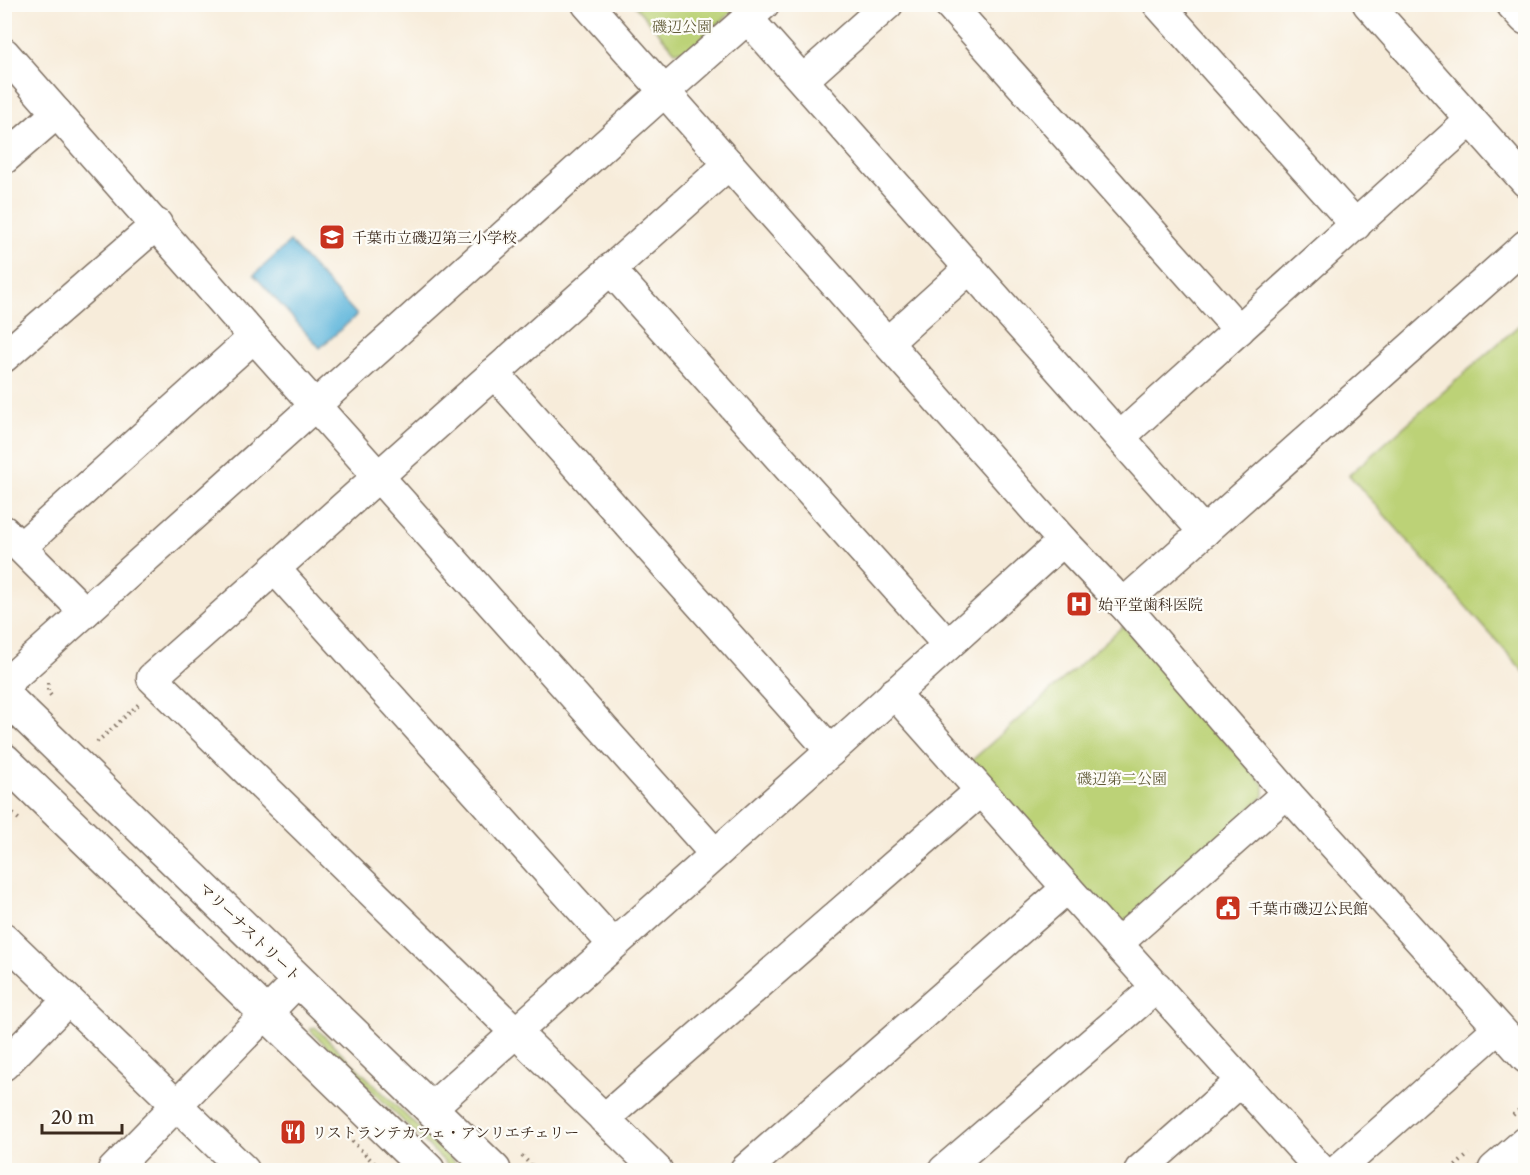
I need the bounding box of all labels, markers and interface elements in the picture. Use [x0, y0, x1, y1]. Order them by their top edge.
park label: 磯辺公園 [652, 17, 712, 36]
school or university icon: 千葉市立磯辺第三小学校 [317, 222, 347, 252]
place label: 千葉市立磯辺第三小学校 [352, 228, 517, 247]
hospital icon: 始平堂歯科医院 [1064, 589, 1094, 619]
place label: 始平堂歯科医院 [1098, 595, 1203, 614]
park label: 磯辺第二公園 [1077, 769, 1167, 788]
street label: マリーナストリート [195, 878, 305, 986]
public building icon: 千葉市磯辺公民館 [1213, 893, 1243, 923]
place label: 千葉市磯辺公民館 [1248, 899, 1368, 918]
scale bar [42, 1097, 122, 1135]
text: 20 m [51, 1107, 95, 1129]
restaurant icon: リストランテカフェ・アンリエチェリー [278, 1117, 308, 1147]
place label: リストランテカフェ・アンリエチェリー [312, 1123, 579, 1142]

